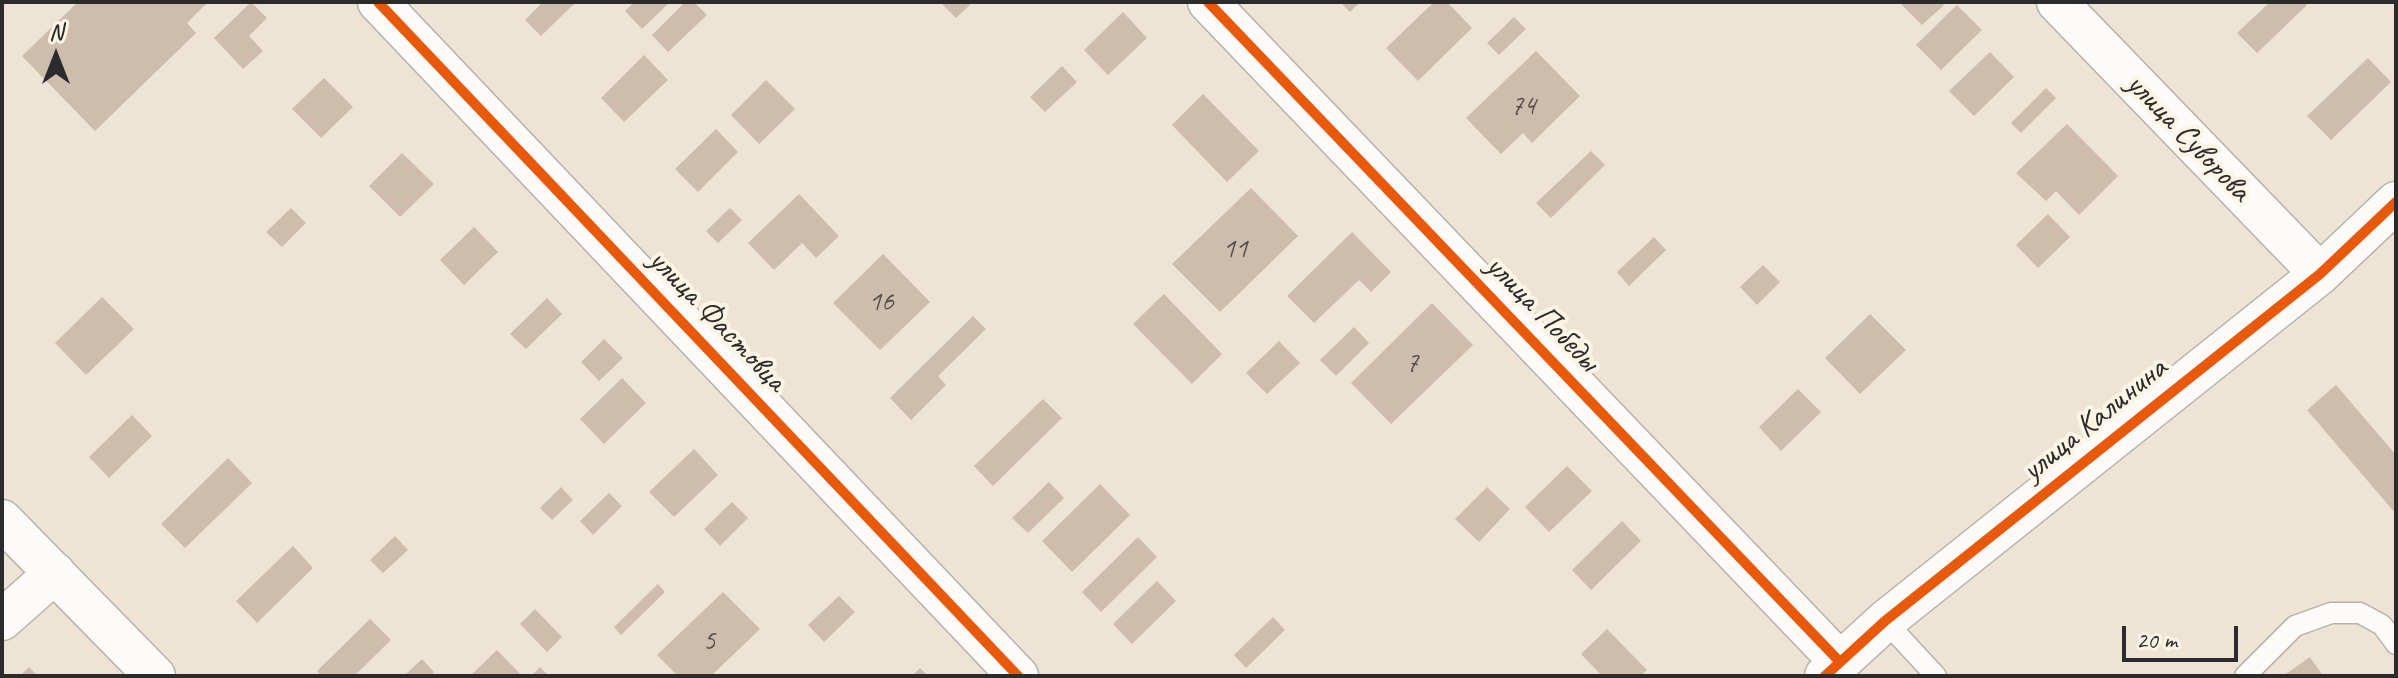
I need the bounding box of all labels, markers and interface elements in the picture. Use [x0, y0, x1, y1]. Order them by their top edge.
north arrow [16, 16, 96, 96]
text: N [49, 18, 63, 46]
street label: улица Суворова [2117, 66, 2259, 210]
house number: 74 [1510, 90, 1536, 124]
house number: 11 [1222, 233, 1248, 267]
street label: улица Фастовца [640, 242, 794, 400]
street label: улица Победы [1477, 248, 1607, 380]
house number: 16 [868, 286, 894, 320]
house number: 7 [1406, 347, 1418, 381]
street label: улица Калинина [2015, 350, 2175, 490]
scale bar [2126, 610, 2242, 660]
house number: 5 [703, 625, 715, 659]
text: 20 m [2136, 625, 2177, 655]

